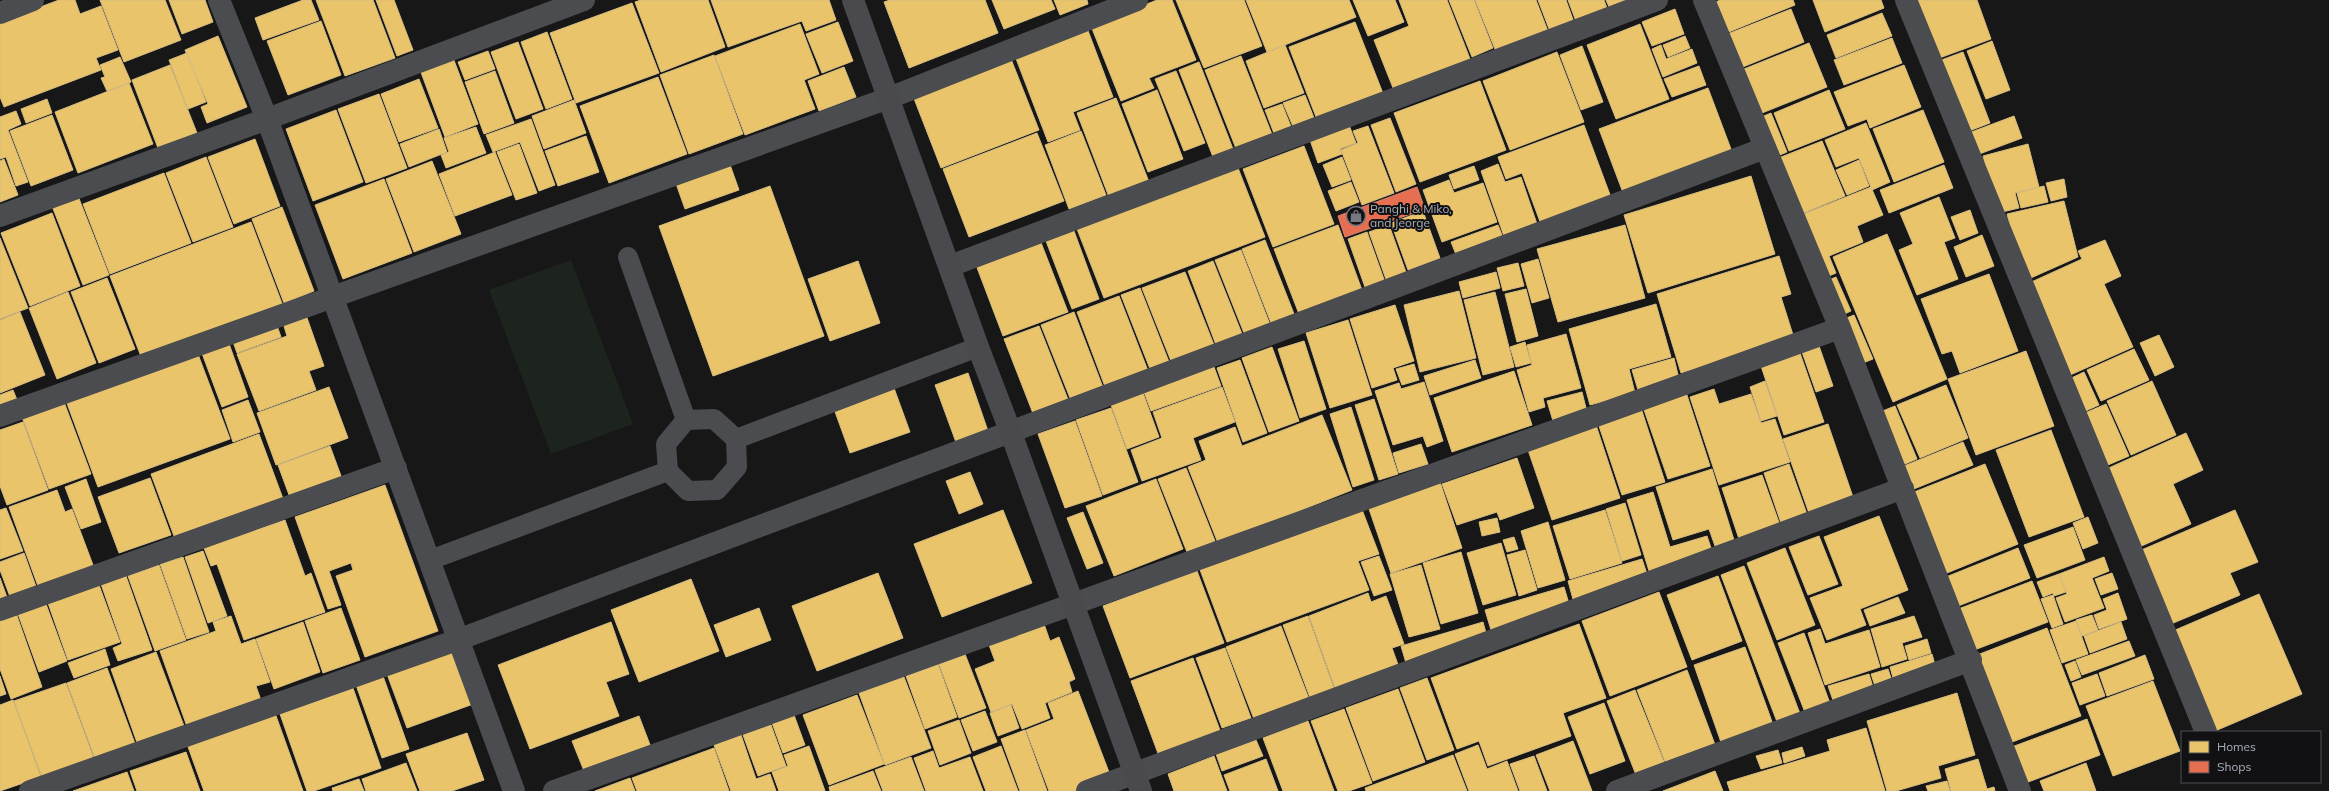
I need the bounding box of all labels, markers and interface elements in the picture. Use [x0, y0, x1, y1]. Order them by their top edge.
place label: Panghi & Miko, and Jeorge [1370, 201, 1452, 230]
shop icon: Panghi & Miko, and Jeorge [1345, 205, 1367, 227]
legend [2181, 731, 2321, 783]
text: Homes [2217, 739, 2256, 754]
text: Shops [2217, 759, 2252, 774]

